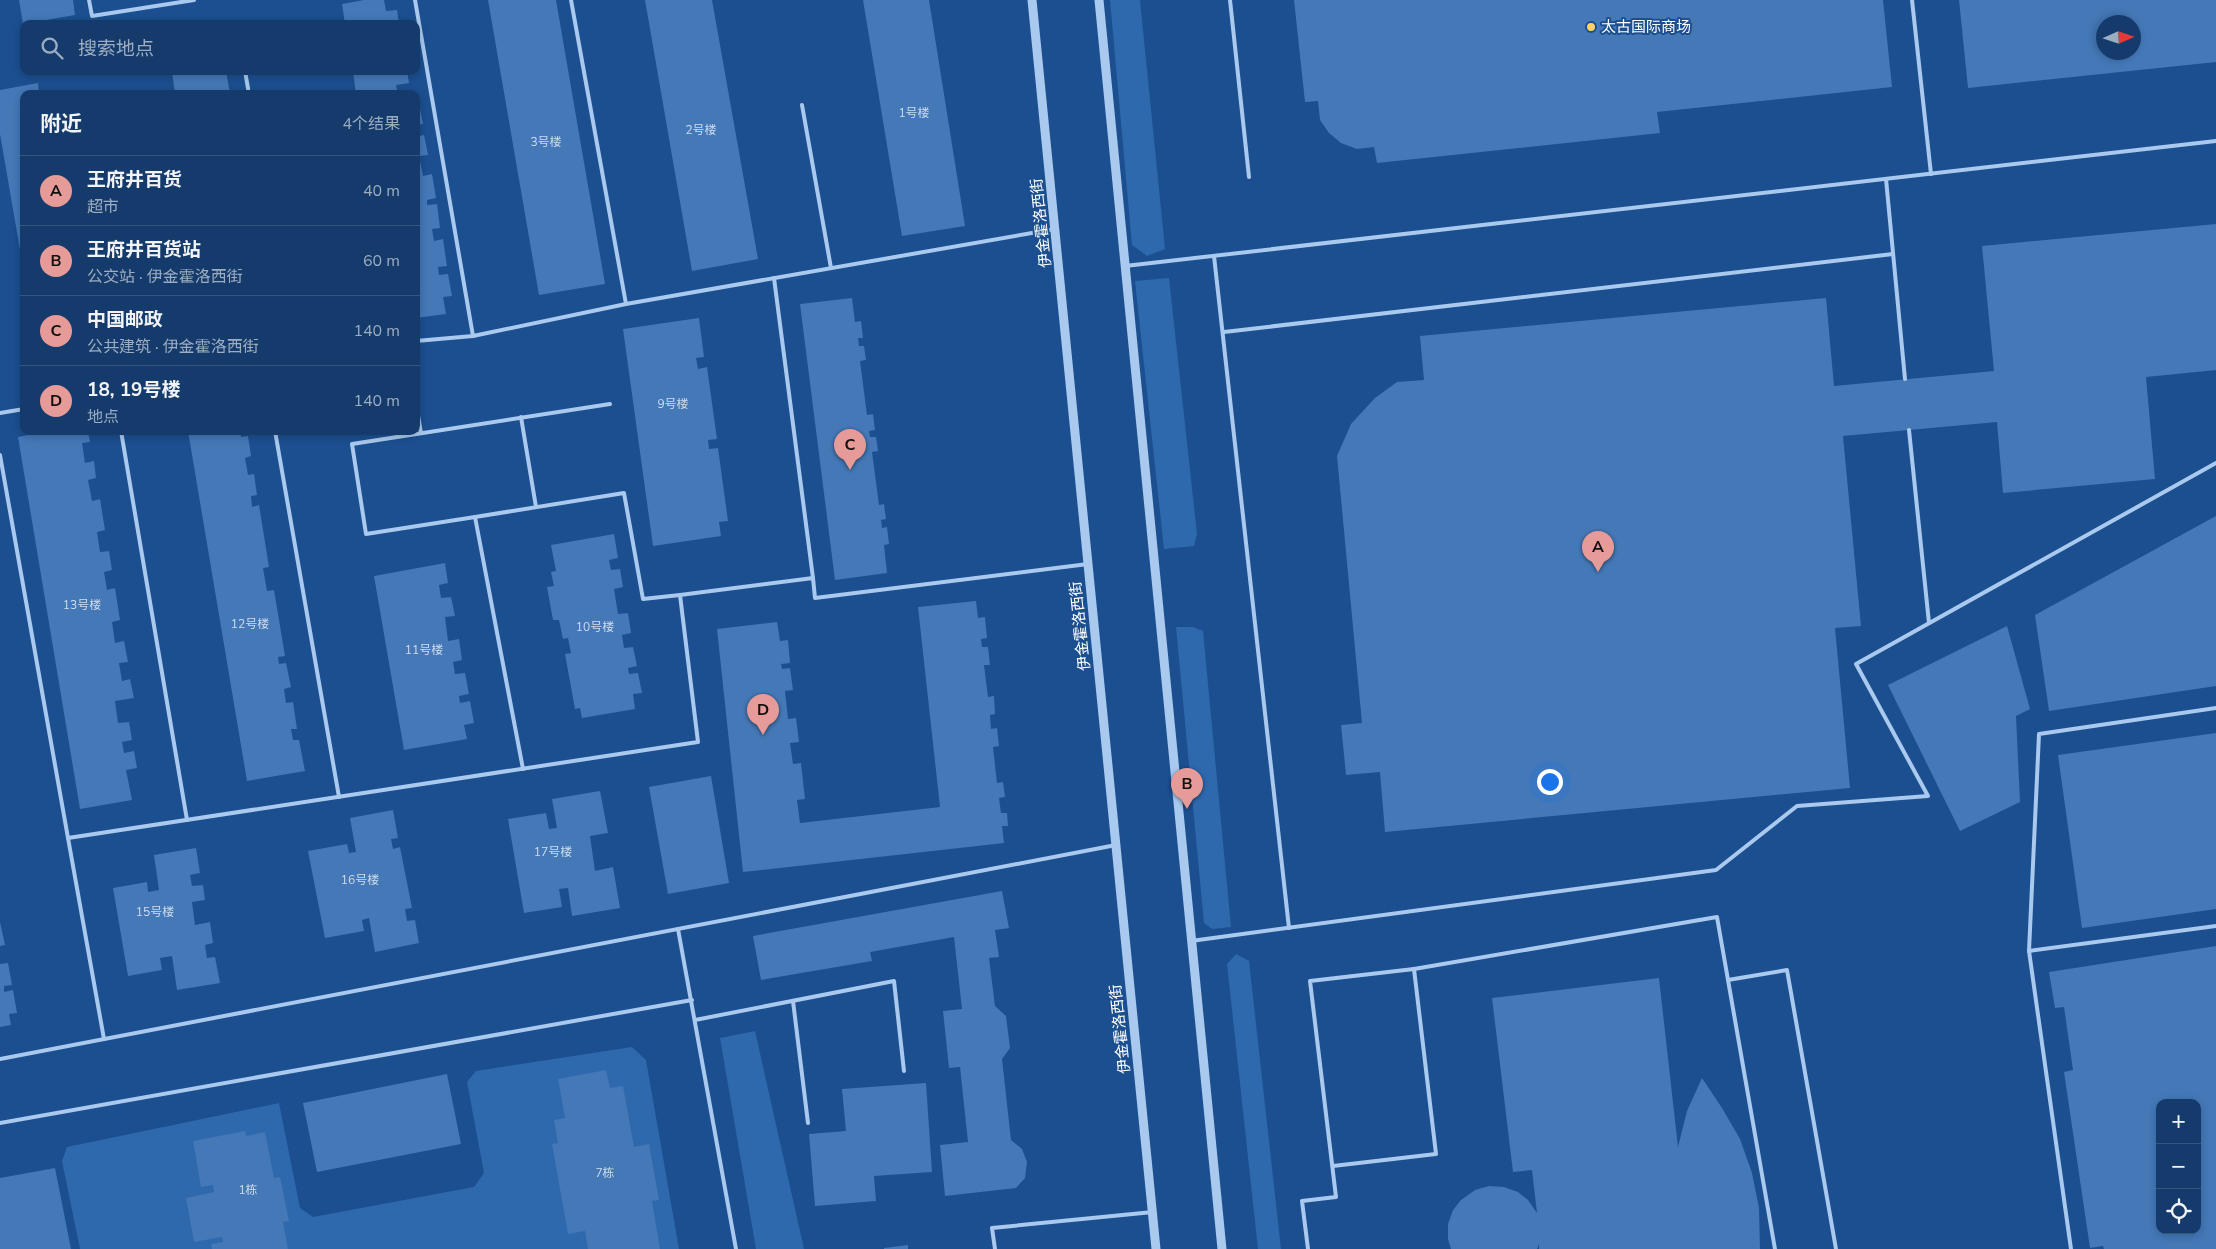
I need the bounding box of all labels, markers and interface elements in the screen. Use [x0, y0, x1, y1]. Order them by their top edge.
north arrow [2096, 15, 2141, 60]
place label: 太古国际商场 [1601, 17, 1691, 37]
search box [20, 20, 420, 75]
marker: 太古国际商场 [1585, 21, 1597, 33]
icon: search [38, 34, 66, 62]
text: 搜索地点 [78, 36, 154, 62]
house number: 1号楼 [898, 105, 930, 121]
text: 附近 [40, 110, 82, 138]
text: 4个结果 [342, 113, 400, 135]
house number: 2号楼 [685, 122, 717, 138]
house number: 3号楼 [530, 134, 562, 150]
text: 王府井百货 [87, 167, 182, 193]
street label: 伊金霍洛西街 [1026, 177, 1056, 269]
text: A [50, 180, 62, 202]
text: 40 m [363, 180, 400, 202]
text: 超市 [87, 196, 119, 218]
text: 王府井百货站 [87, 237, 201, 263]
text: B [50, 250, 62, 272]
text: 60 m [363, 250, 400, 272]
text: 公交站 · 伊金霍洛西街 [87, 266, 243, 288]
text: 中国邮政 [87, 307, 163, 333]
text: C [51, 320, 61, 342]
text: 140 m [353, 320, 400, 342]
text: 公共建筑 · 伊金霍洛西街 [87, 336, 259, 358]
text: 18, 19号楼 [87, 377, 180, 403]
text: D [50, 390, 62, 412]
text: 140 m [353, 390, 400, 412]
house number: 9号楼 [657, 396, 689, 412]
text: 地点 [87, 406, 119, 428]
pin: C [834, 429, 866, 470]
pin: A [1582, 531, 1614, 572]
street label: 伊金霍洛西街 [1065, 580, 1095, 672]
house number: 13号楼 [63, 597, 101, 613]
house number: 12号楼 [231, 616, 269, 632]
house number: 10号楼 [576, 619, 614, 635]
house number: 11号楼 [405, 642, 443, 658]
pin: D [747, 694, 779, 735]
pin: B [1171, 768, 1203, 809]
your location [1537, 769, 1563, 795]
house number: 17号楼 [534, 844, 572, 860]
house number: 16号楼 [341, 872, 379, 888]
house number: 15号楼 [136, 904, 174, 920]
street label: 伊金霍洛西街 [1105, 983, 1135, 1075]
map controls [2156, 1099, 2201, 1234]
button: + [2156, 1099, 2201, 1144]
button: − [2156, 1144, 2201, 1189]
house number: 7栋 [595, 1165, 615, 1181]
house number: 1栋 [238, 1182, 258, 1198]
button: locate [2156, 1189, 2201, 1234]

